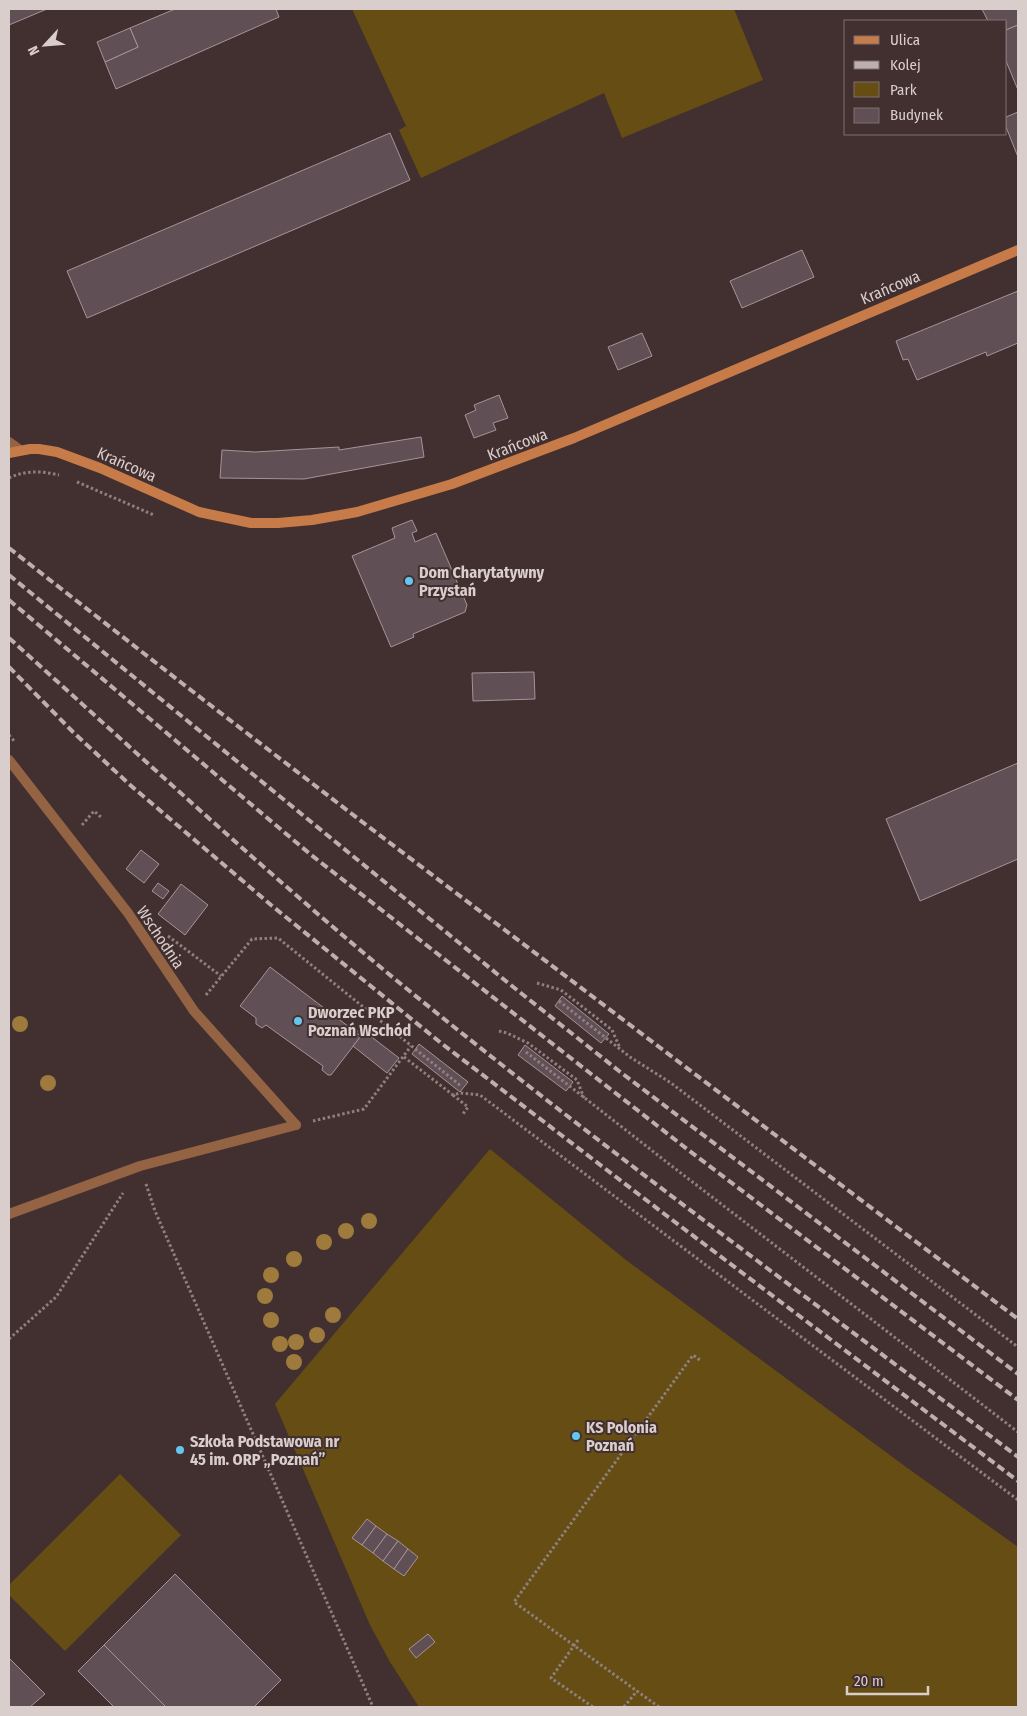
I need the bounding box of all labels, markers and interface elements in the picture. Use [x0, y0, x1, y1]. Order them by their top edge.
north arrow [20, 20, 70, 70]
legend [844, 20, 1007, 135]
text: Ulica [890, 31, 920, 49]
text: N [24, 43, 43, 58]
text: Kolej [890, 56, 921, 74]
text: Park [890, 81, 917, 99]
text: Budynek [890, 106, 943, 124]
street label: Krańcowa [858, 266, 923, 308]
street label: Krańcowa [484, 424, 550, 465]
street label: Krańcowa [94, 443, 160, 486]
place label: Dom Charytatywny Przystań [419, 563, 545, 600]
marker: Dom Charytatywny Przystań [403, 575, 415, 587]
street label: Wschodnia [133, 902, 188, 972]
place label: Dworzec PKP Poznań Wschód [308, 1003, 411, 1040]
marker: Dworzec PKP Poznań Wschód [292, 1015, 304, 1027]
place label: KS Polonia Poznań [586, 1418, 657, 1455]
marker: KS Polonia Poznań [570, 1430, 582, 1442]
place label: Szkoła Podstawowa nr 45 im. ORP „Poznań” [190, 1432, 339, 1469]
marker: Szkoła Podstawowa nr 45 im. ORP „Poznań” [174, 1444, 186, 1456]
scale bar [847, 1664, 928, 1696]
text: 20 m [854, 1672, 884, 1690]

